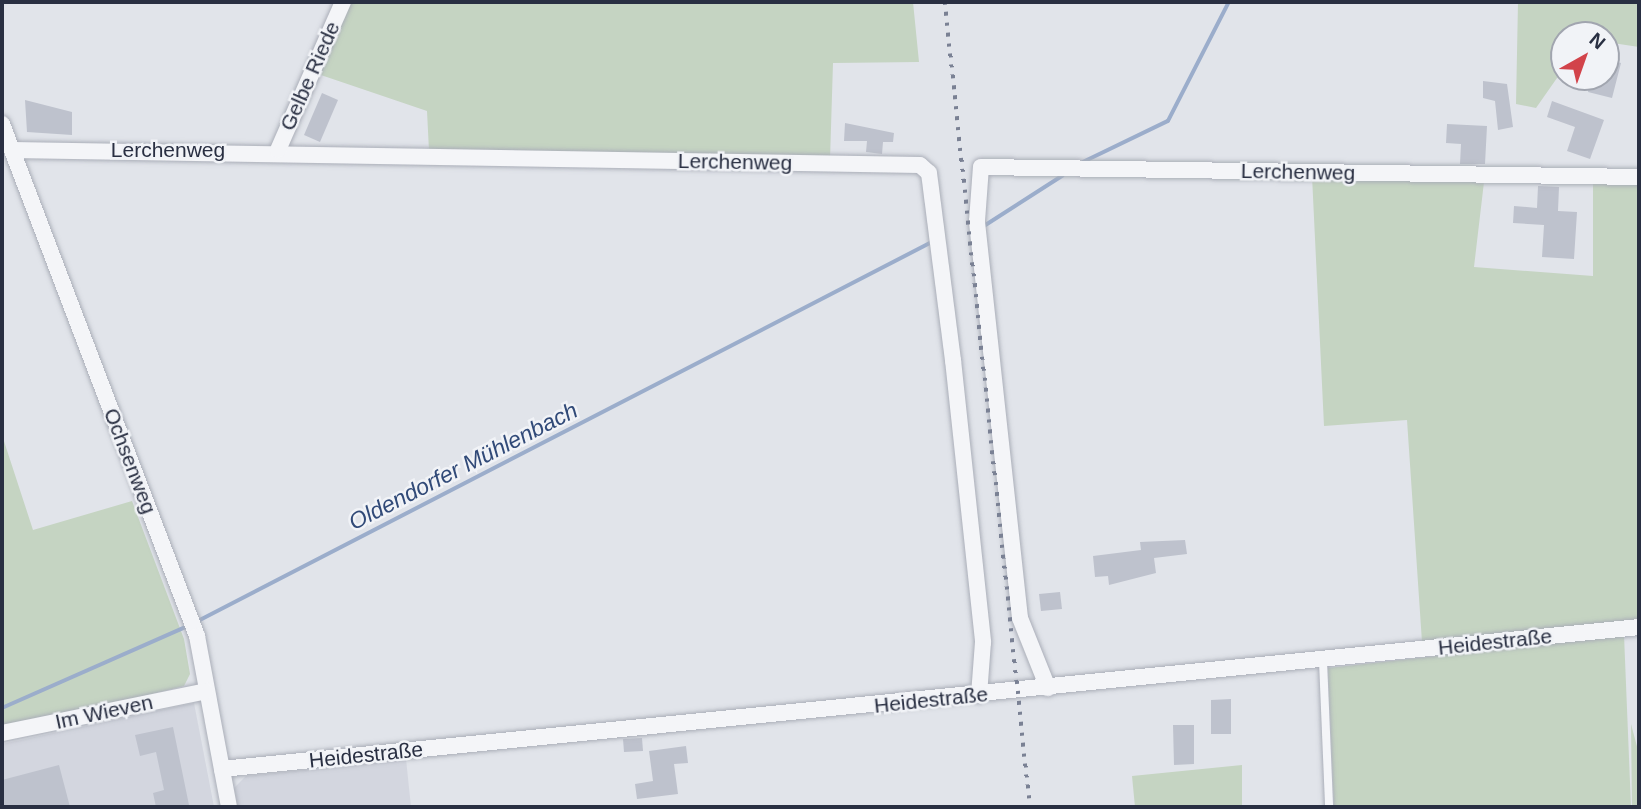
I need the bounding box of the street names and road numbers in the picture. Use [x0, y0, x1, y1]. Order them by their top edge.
street label: Gelbe Riede [275, 18, 345, 134]
street label: Lerchenweg [111, 137, 225, 163]
street label: Lerchenweg [678, 148, 792, 176]
street label: Lerchenweg [1241, 158, 1355, 186]
street label: Ochsenweg [98, 405, 162, 517]
street label: Heidestraße [1437, 623, 1553, 661]
street label: Heidestraße [873, 681, 989, 719]
street label: Im Wieven [53, 689, 155, 735]
street label: Heidestraße [308, 736, 424, 774]

